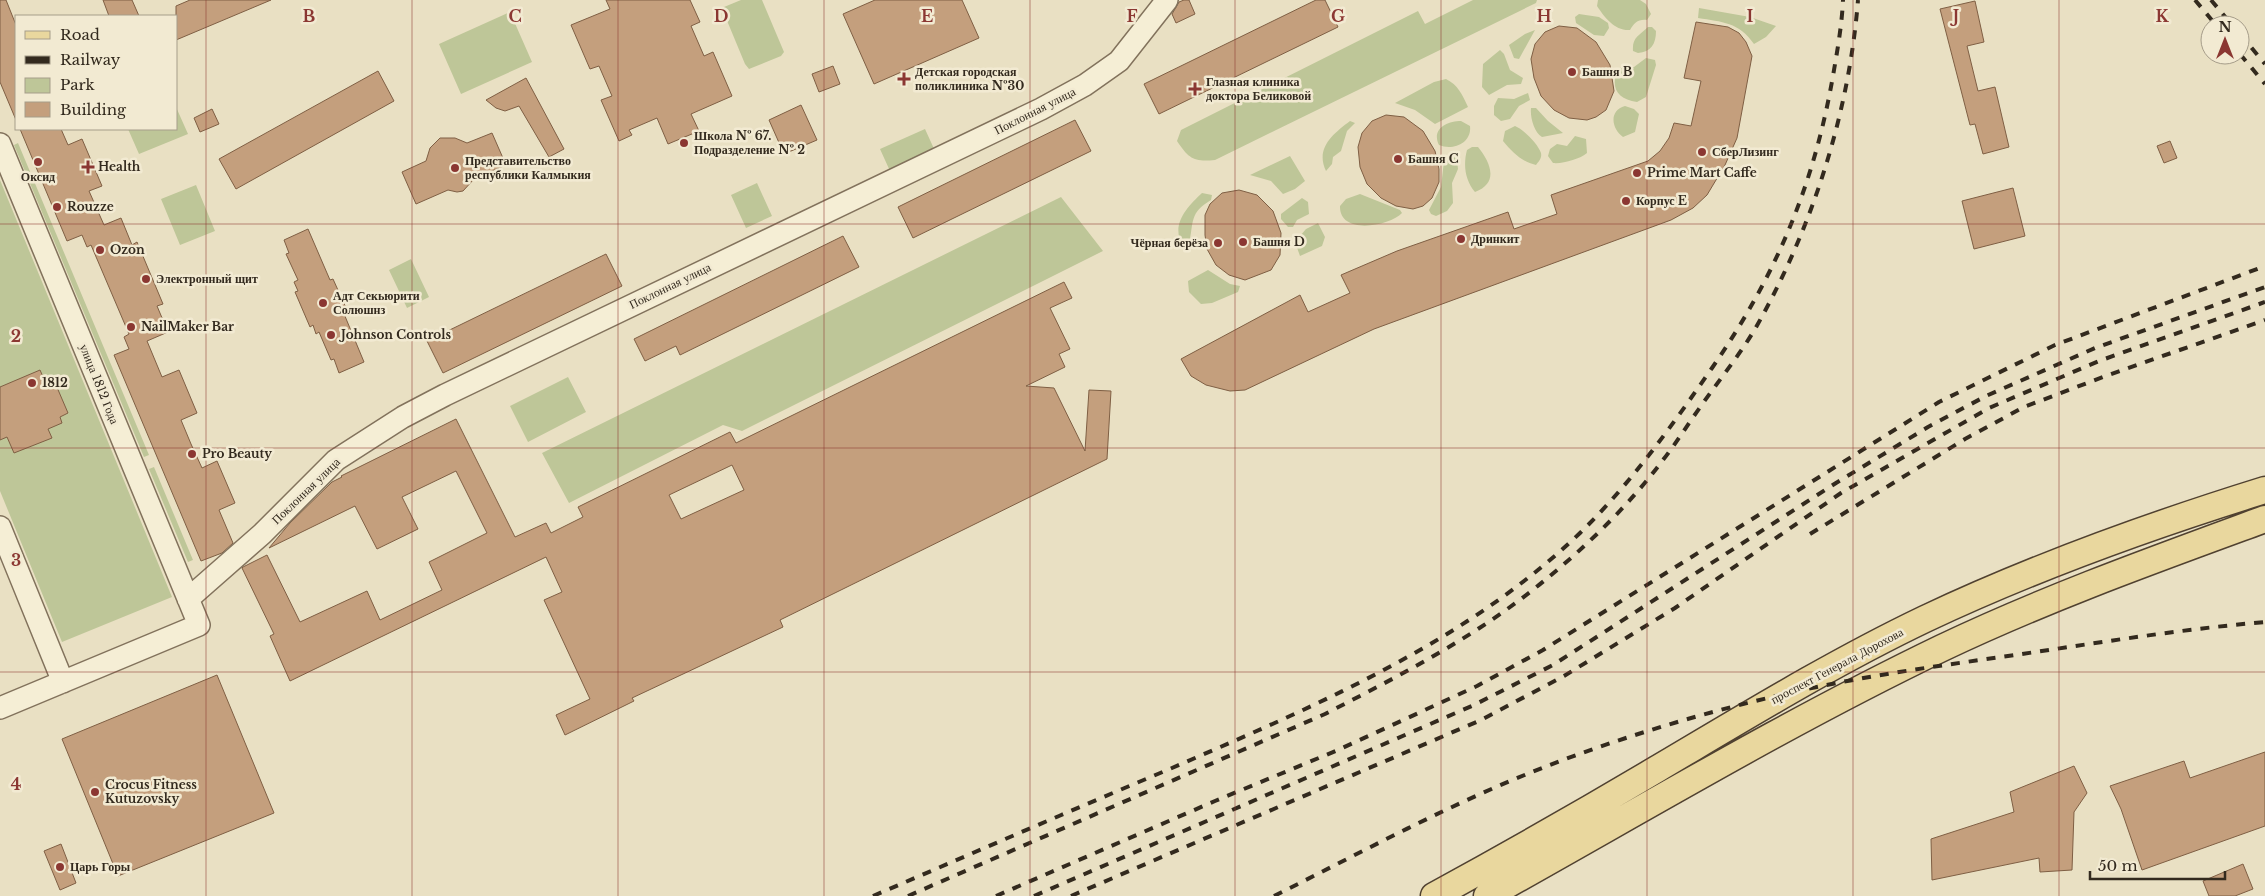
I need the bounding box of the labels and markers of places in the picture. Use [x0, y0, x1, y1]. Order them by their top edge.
place label: Детская городская поликлиника №30 [915, 64, 1024, 93]
place label: Башня B [1582, 64, 1633, 79]
marker: Башня B [1566, 66, 1578, 78]
marker: Детская городская поликлиника №30 [897, 72, 911, 86]
place label: Глазная клиника доктора Беликовой [1206, 74, 1311, 103]
marker: Глазная клиника доктора Беликовой [1188, 82, 1202, 96]
place label: Школа № 67. Подразделение № 2 [694, 128, 805, 157]
marker: Школа № 67. Подразделение № 2 [678, 137, 690, 149]
place label: СберЛизинг [1712, 144, 1779, 159]
marker: СберЛизинг [1696, 146, 1708, 158]
place label: Башня C [1408, 151, 1459, 166]
place label: Представительство республики Калмыкия [465, 153, 591, 182]
marker: Башня C [1392, 153, 1404, 165]
marker: Оксид [32, 156, 44, 168]
place label: Health [98, 159, 141, 174]
marker: Health [82, 161, 94, 173]
marker: Представительство республики Калмыкия [449, 162, 461, 174]
place label: Prime Mart Caffe [1647, 165, 1757, 180]
marker: Prime Mart Caffe [1631, 167, 1643, 179]
place label: Оксид [21, 169, 55, 184]
place label: Корпус E [1636, 193, 1687, 208]
marker: Корпус E [1620, 195, 1632, 207]
place label: Rouzze [67, 199, 114, 214]
marker: Rouzze [51, 201, 63, 213]
place label: Дринкит [1471, 231, 1520, 246]
marker: Дринкит [1455, 233, 1467, 245]
place label: Башня D [1253, 234, 1305, 249]
place label: Чёрная берёза [1131, 235, 1208, 250]
marker: Башня D [1237, 236, 1249, 248]
marker: Чёрная берёза [1212, 237, 1224, 249]
place label: Ozon [110, 242, 145, 257]
marker: Ozon [94, 244, 106, 256]
place label: Электронный щит [156, 271, 258, 286]
marker: Электронный щит [140, 273, 152, 285]
place label: Адт Секьюрити Солюшнз [333, 288, 420, 317]
marker: Адт Секьюрити Солюшнз [317, 297, 329, 309]
place label: NailMaker Bar [141, 319, 234, 334]
marker: NailMaker Bar [125, 321, 137, 333]
place label: Johnson Controls [338, 327, 451, 342]
marker: Johnson Controls [325, 329, 337, 341]
place label: 1812 [42, 375, 68, 390]
marker: 1812 [26, 377, 38, 389]
place label: Pro Beauty [202, 446, 272, 461]
marker: Pro Beauty [186, 448, 198, 460]
place label: Crocus Fitness Kutuzovsky [105, 777, 197, 806]
marker: Crocus Fitness Kutuzovsky [89, 786, 101, 798]
place label: Царь Горы [70, 859, 131, 874]
marker: Царь Горы [54, 861, 66, 873]

